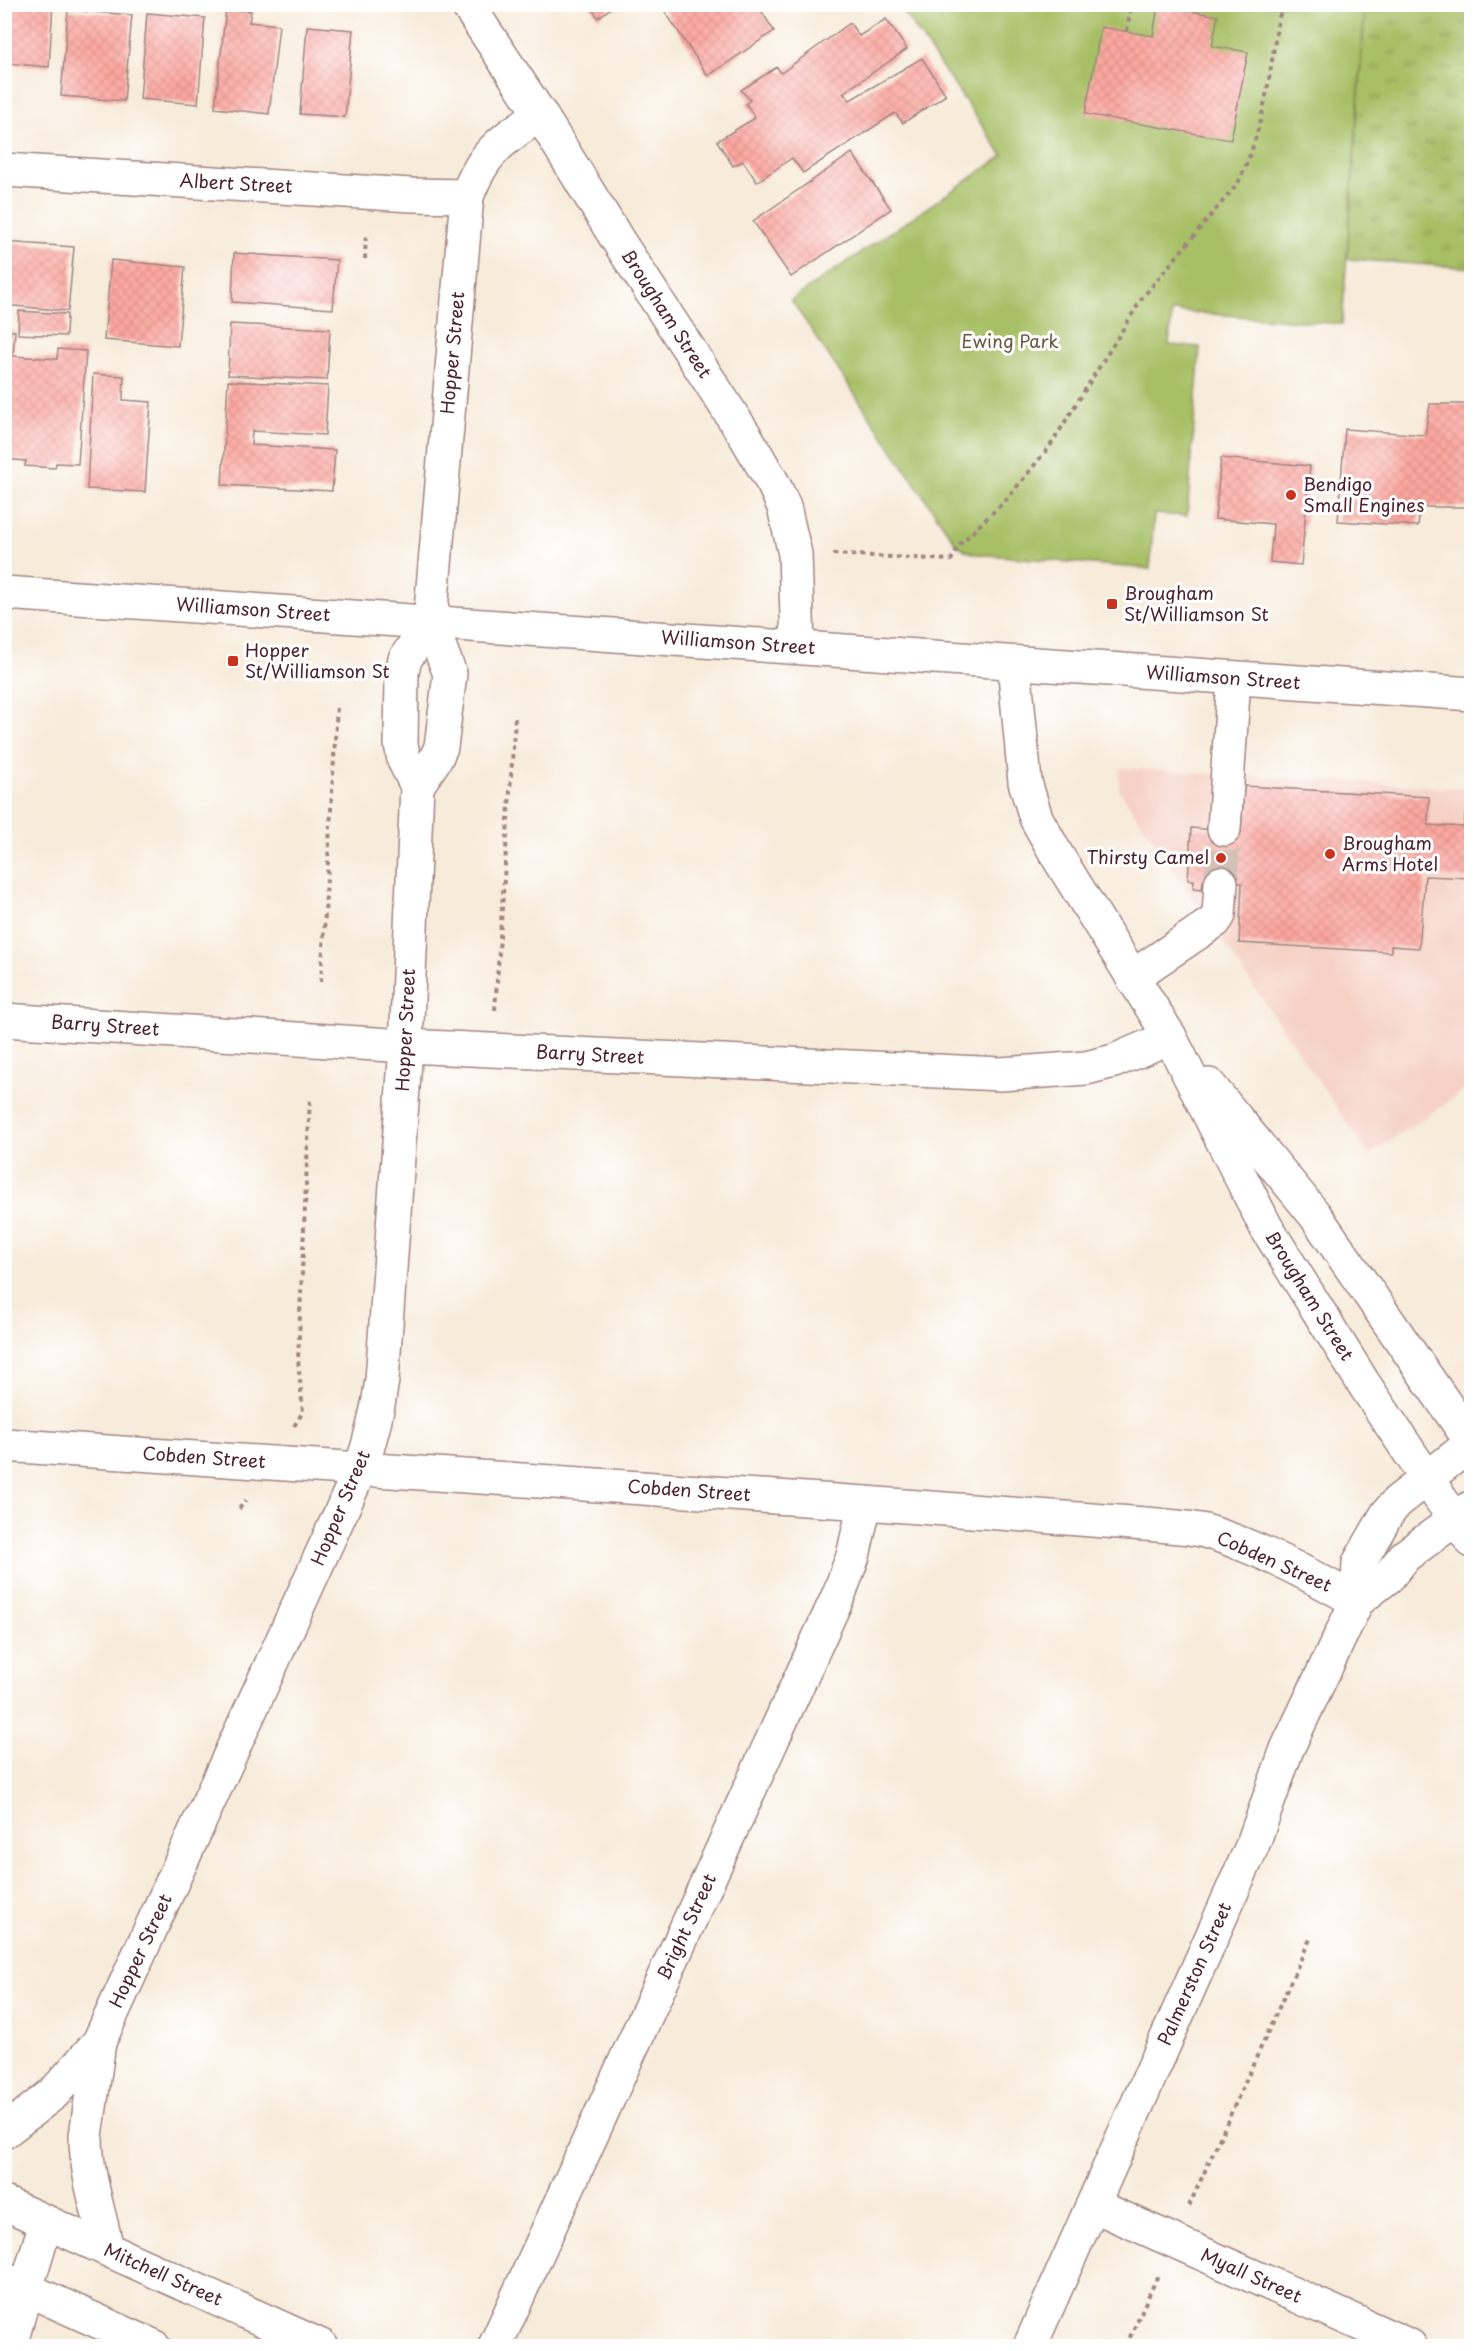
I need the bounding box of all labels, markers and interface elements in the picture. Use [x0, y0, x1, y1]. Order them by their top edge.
street label: Albert Street [179, 166, 293, 199]
street label: Brougham Street [615, 243, 719, 383]
street label: Hopper Street [433, 290, 470, 415]
park label: Ewing Park [961, 327, 1059, 354]
place label: Bendigo Small Engines [1303, 470, 1425, 518]
marker: Bendigo Small Engines [1284, 488, 1298, 502]
place label: Brougham St/Williamson St [1124, 579, 1269, 627]
street label: Williamson Street [175, 590, 331, 627]
marker: Brougham St/Williamson St [1105, 597, 1119, 611]
street label: Williamson Street [660, 623, 816, 660]
place label: Hopper St/Williamson St [245, 636, 390, 684]
marker: Hopper St/Williamson St [226, 654, 240, 668]
street label: Williamson Street [1145, 658, 1301, 695]
place label: Brougham Arms Hotel [1342, 829, 1438, 877]
place label: Thirsty Camel [1086, 843, 1209, 870]
marker: Brougham Arms Hotel [1323, 847, 1337, 861]
marker: Thirsty Camel [1214, 851, 1228, 865]
street label: Hopper Street [388, 968, 421, 1092]
street label: Barry Street [50, 1007, 160, 1042]
street label: Barry Street [535, 1037, 645, 1070]
street label: Brougham Street [1259, 1225, 1361, 1366]
street label: Cobden Street [142, 1439, 267, 1474]
street label: Hopper Street [303, 1446, 376, 1569]
street label: Cobden Street [627, 1472, 752, 1507]
street label: Cobden Street [1213, 1523, 1336, 1598]
street label: Bright Street [649, 1869, 722, 1984]
street label: Hopper Street [101, 1889, 178, 2012]
street label: Palmerston Street [1150, 1898, 1237, 2049]
street label: Mitchell Street [100, 2235, 227, 2312]
street label: Myall Street [1197, 2240, 1306, 2309]

